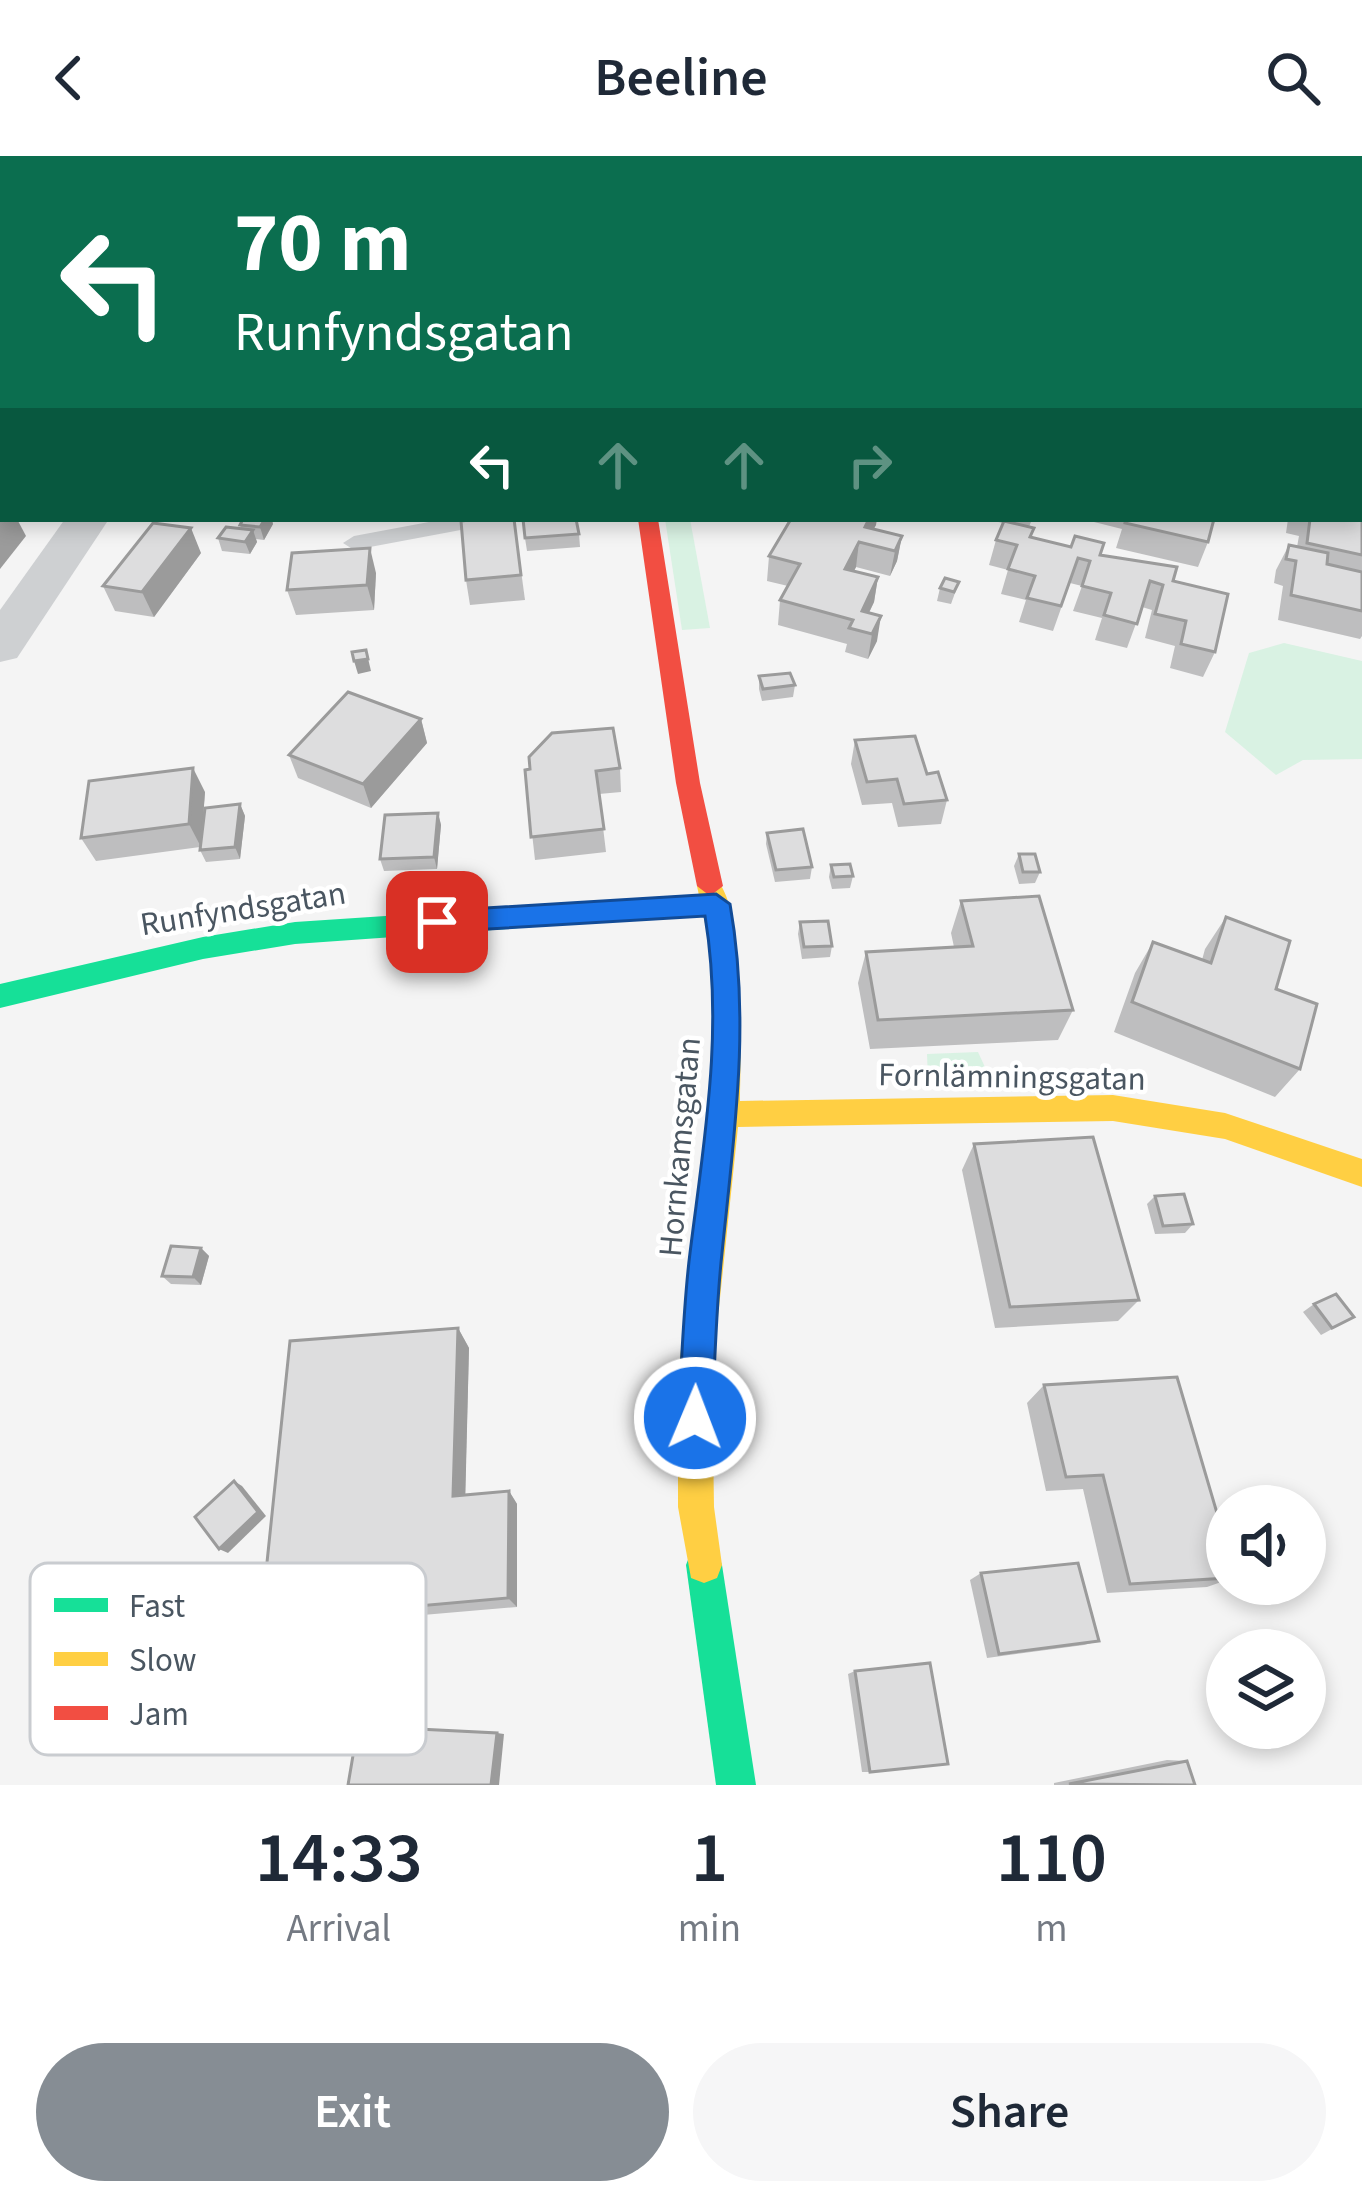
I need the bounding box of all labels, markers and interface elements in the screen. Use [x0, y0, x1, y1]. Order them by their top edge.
text: Beeline [594, 40, 768, 117]
icon: back [36, 45, 102, 111]
icon: search [1260, 45, 1326, 111]
text: 70 m [234, 184, 412, 304]
icon: left [36, 204, 192, 360]
text: Runfyndsgatan [234, 295, 573, 372]
icon: left [459, 432, 525, 498]
icon: ahead [585, 432, 651, 498]
icon: ahead [711, 432, 777, 498]
icon: right [837, 432, 903, 498]
street label: Runfyndsgatan [137, 870, 349, 948]
pin [386, 871, 488, 973]
icon: arrive [404, 889, 470, 955]
street label: Hornkamsgatan [647, 1035, 713, 1259]
street label: Fornlämningsgatan [878, 1051, 1146, 1103]
position arrow [632, 1355, 758, 1481]
map controls [1206, 1485, 1326, 1749]
button: sound [1206, 1485, 1326, 1605]
legend [30, 1563, 426, 1755]
text: Fast [129, 1583, 185, 1630]
button: layers [1206, 1629, 1326, 1749]
text: Slow [129, 1637, 197, 1684]
text: Jam [129, 1691, 189, 1738]
text: 14:33 [255, 1807, 423, 1910]
text: 1 [691, 1807, 728, 1910]
text: 110 [996, 1807, 1107, 1910]
text: Arrival [286, 1901, 391, 1957]
text: min [678, 1901, 741, 1957]
text: m [1035, 1901, 1068, 1957]
button: Exit [36, 2043, 669, 2181]
button: Share [693, 2043, 1326, 2181]

